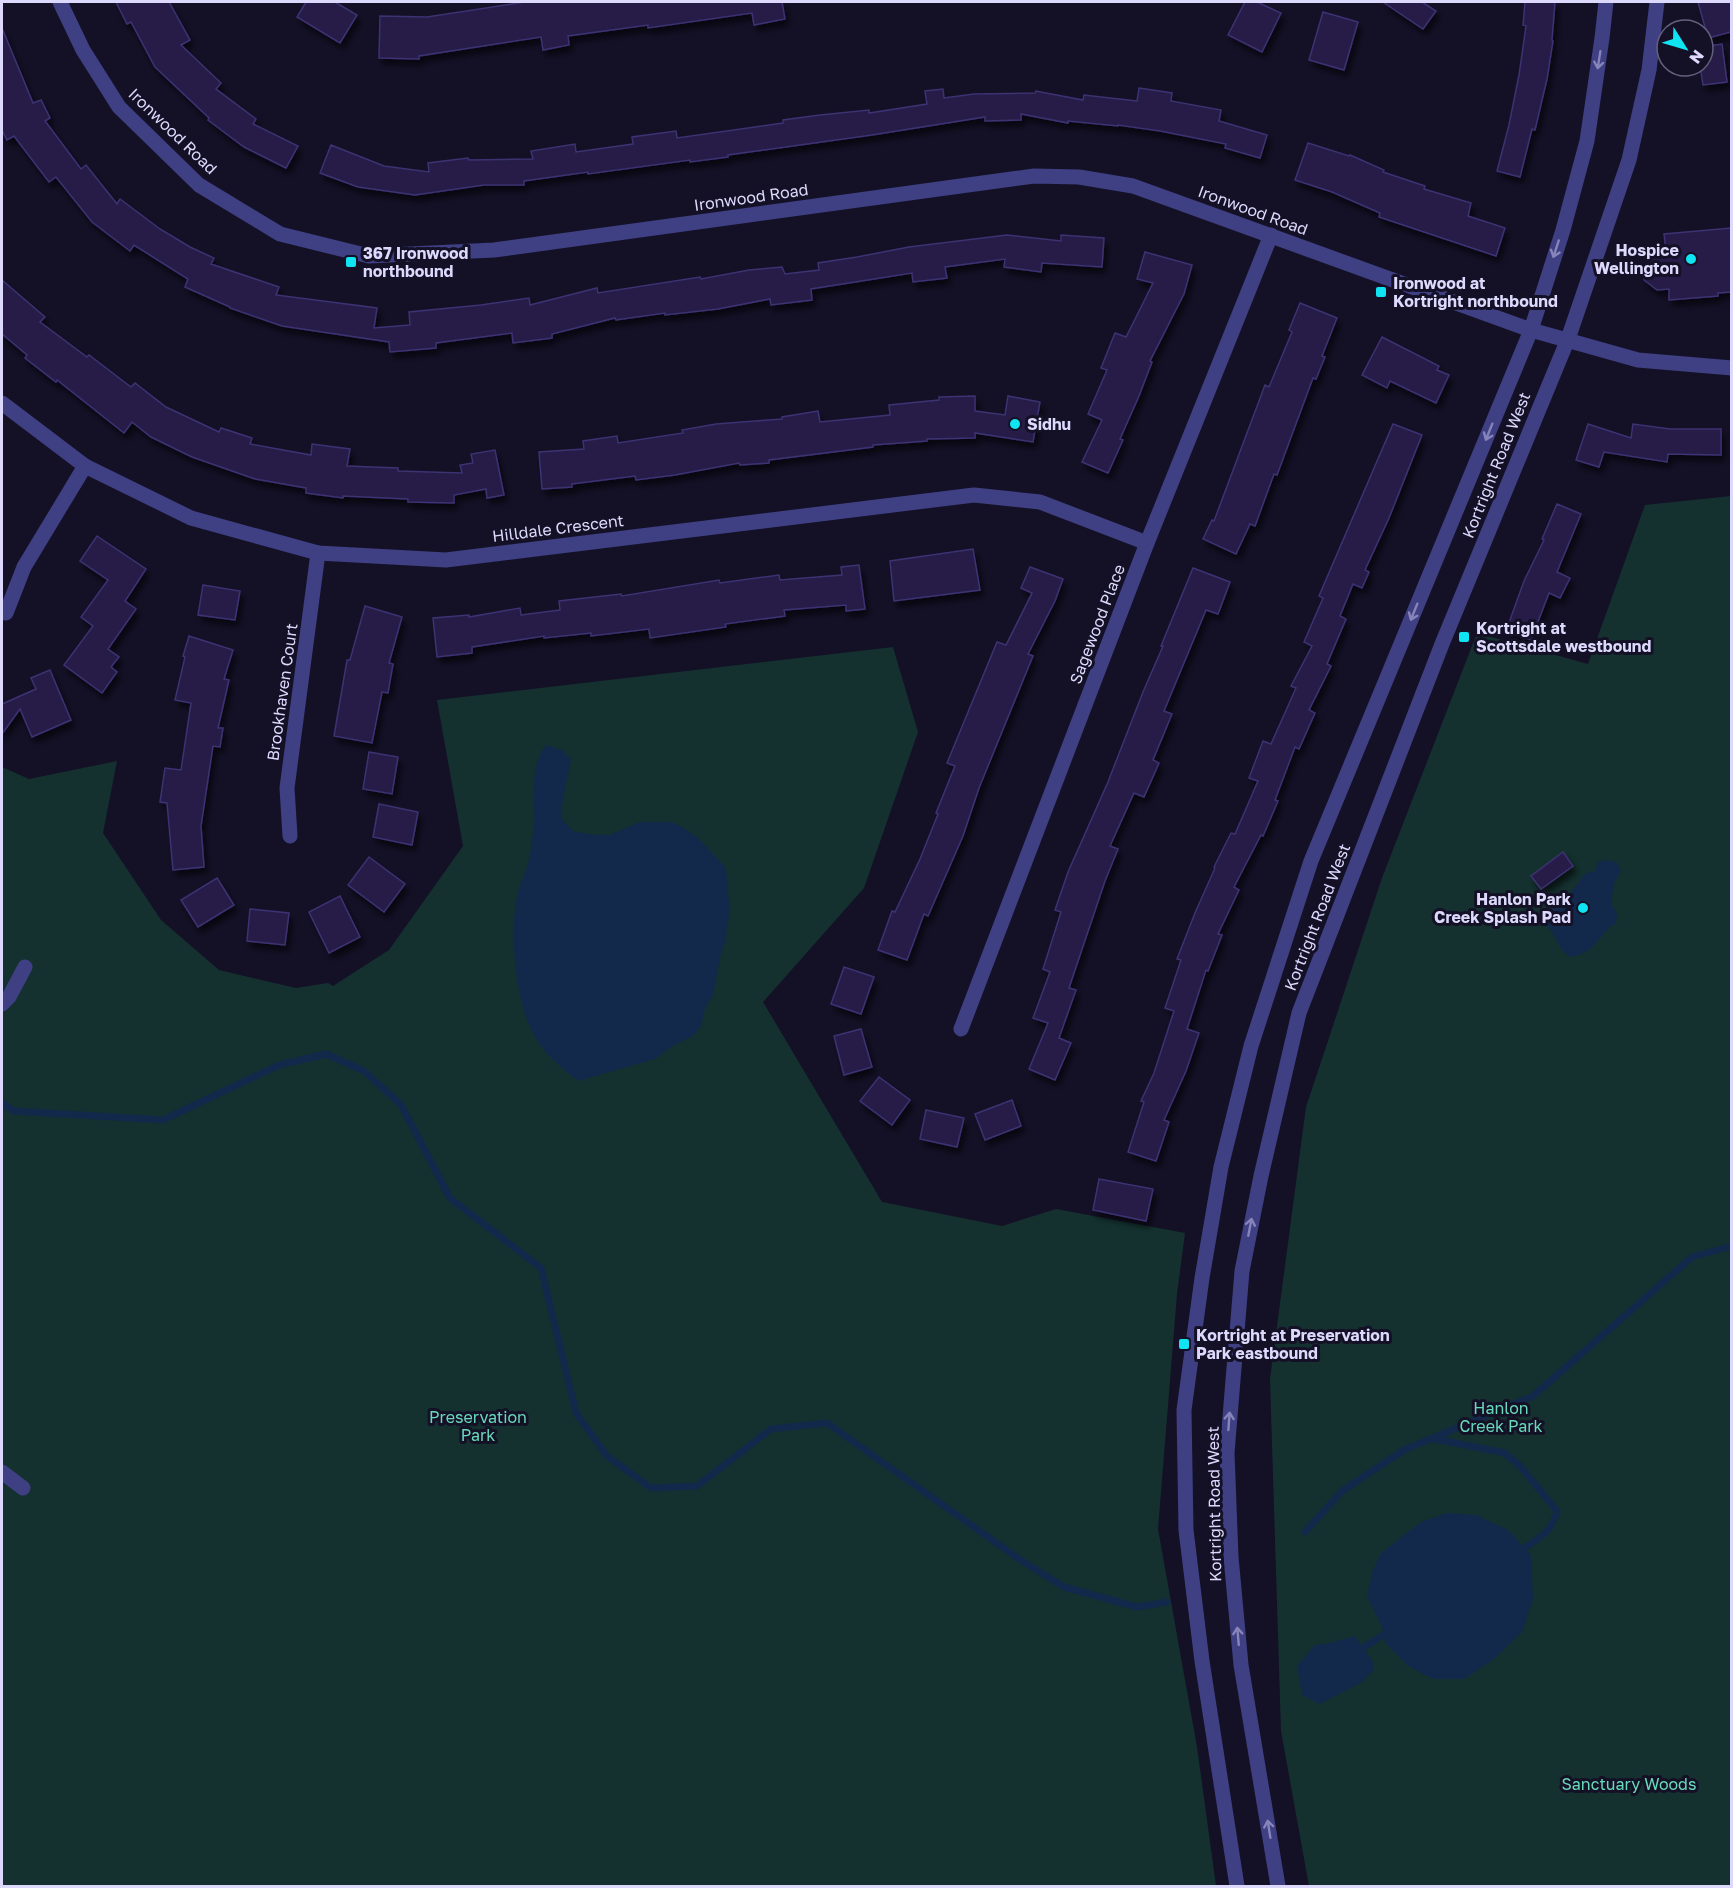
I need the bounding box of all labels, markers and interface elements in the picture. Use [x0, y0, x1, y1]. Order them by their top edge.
north arrow [1655, 18, 1715, 78]
text: N [1685, 46, 1709, 68]
one-way arrow [1594, 49, 1605, 69]
street label: Ironwood Road [125, 84, 221, 178]
street label: Ironwood Road [692, 179, 810, 215]
street label: Ironwood Road [1195, 181, 1311, 239]
one-way arrow [1550, 239, 1561, 258]
place label: Hospice Wellington [1594, 240, 1679, 278]
place label: 367 Ironwood northbound [363, 243, 469, 281]
marker: Hospice Wellington [1684, 252, 1698, 266]
marker: 367 Ironwood northbound [344, 255, 358, 269]
place label: Ironwood at Kortright northbound [1393, 273, 1558, 311]
marker: Ironwood at Kortright northbound [1374, 285, 1388, 299]
street label: Kortright Road West [1458, 389, 1534, 541]
place label: Sidhu [1027, 414, 1071, 434]
marker: Sidhu [1008, 417, 1022, 431]
one-way arrow [1482, 423, 1493, 441]
street label: Hilldale Crescent [491, 510, 625, 546]
street label: Sagewood Place [1065, 561, 1129, 687]
one-way arrow [1408, 603, 1419, 621]
place label: Kortright at Scottsdale westbound [1476, 618, 1651, 656]
street label: Brookhaven Court [262, 622, 302, 762]
marker: Kortright at Scottsdale westbound [1457, 630, 1471, 644]
street label: Kortright Road West [1280, 841, 1354, 993]
place label: Hanlon Park Creek Splash Pad [1434, 889, 1572, 927]
marker: Hanlon Park Creek Splash Pad [1576, 901, 1590, 915]
one-way arrow [1245, 1218, 1256, 1237]
place label: Kortright at Preservation Park eastbound [1196, 1325, 1390, 1363]
marker: Kortright at Preservation Park eastbound [1177, 1337, 1191, 1351]
park label: Hanlon Creek Park [1459, 1398, 1543, 1436]
park label: Preservation Park [429, 1407, 527, 1445]
one-way arrow [1224, 1411, 1235, 1431]
street label: Kortright Road West [1203, 1426, 1225, 1582]
one-way arrow [1232, 1627, 1243, 1647]
park label: Sanctuary Woods [1562, 1774, 1696, 1794]
one-way arrow [1263, 1819, 1274, 1839]

